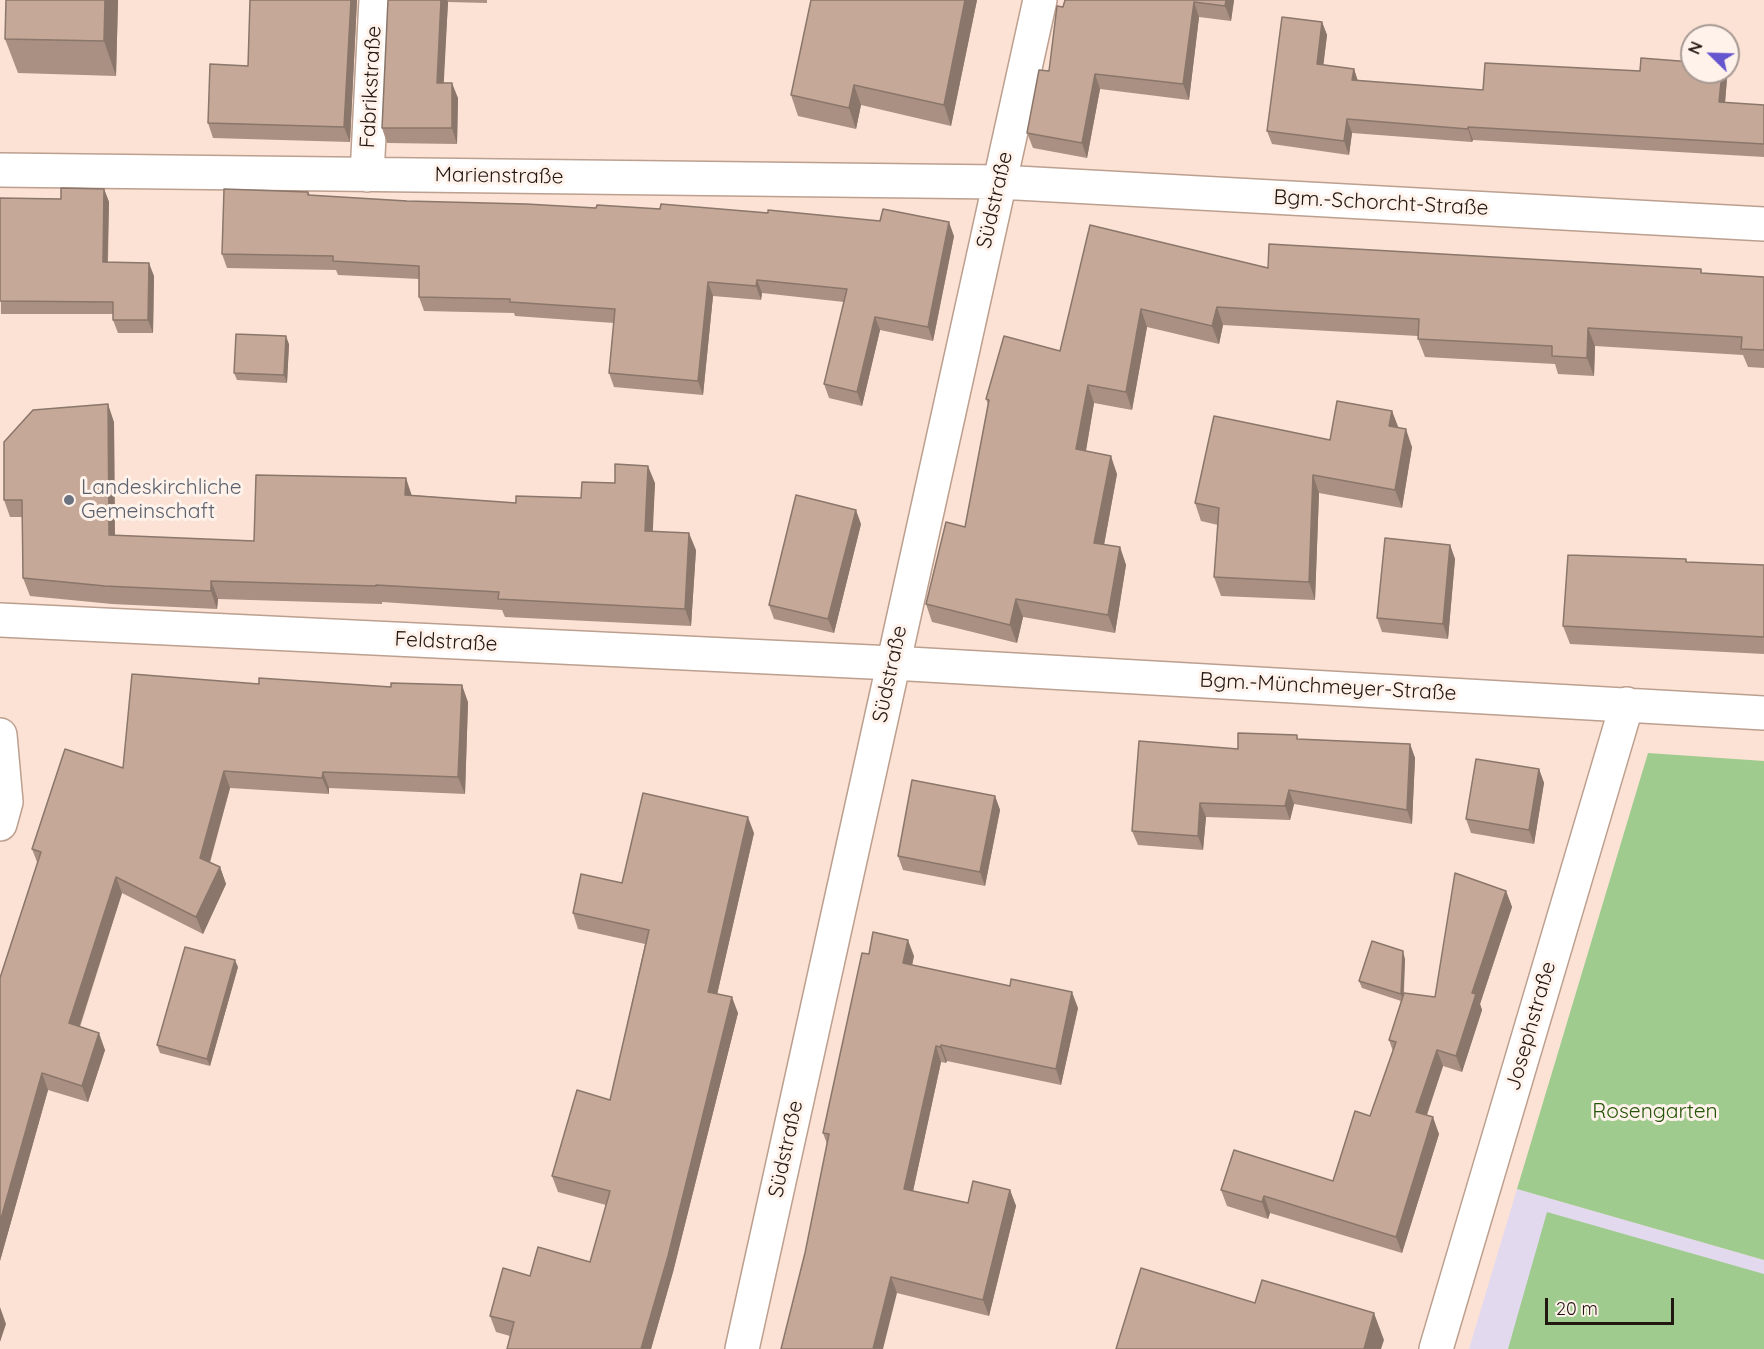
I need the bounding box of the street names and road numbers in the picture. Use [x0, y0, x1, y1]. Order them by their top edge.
street label: Fabrikstraße [355, 25, 387, 149]
street label: Südstraße [972, 149, 1018, 251]
street label: Marienstraße [434, 162, 564, 190]
street label: Bgm.-Schorcht-Straße [1273, 185, 1489, 221]
street label: Südstraße [867, 623, 913, 725]
street label: Feldstraße [394, 627, 498, 657]
street label: Bgm.-Münchmeyer-Straße [1199, 668, 1457, 706]
street label: Josephstraße [1501, 959, 1561, 1093]
street label: Südstraße [763, 1098, 809, 1200]

